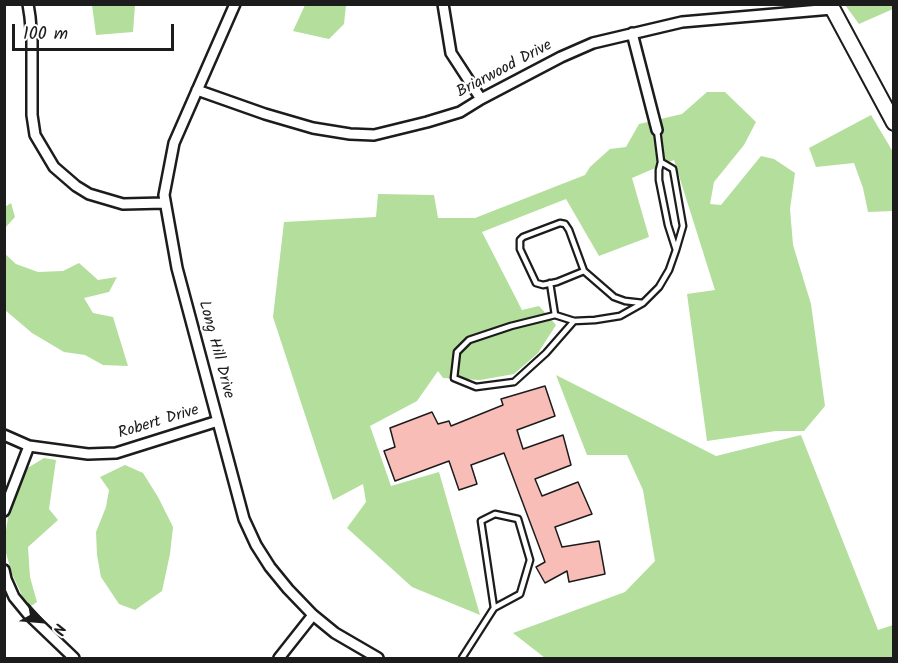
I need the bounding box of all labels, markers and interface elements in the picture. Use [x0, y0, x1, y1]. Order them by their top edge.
scale bar [15, 12, 177, 50]
text: 100 m [23, 20, 68, 49]
street label: Briarwood Drive [454, 37, 556, 103]
street label: Long Hill Drive [193, 299, 237, 401]
street label: Robert Drive [116, 402, 202, 444]
north arrow [12, 591, 72, 651]
text: N [45, 619, 72, 639]

